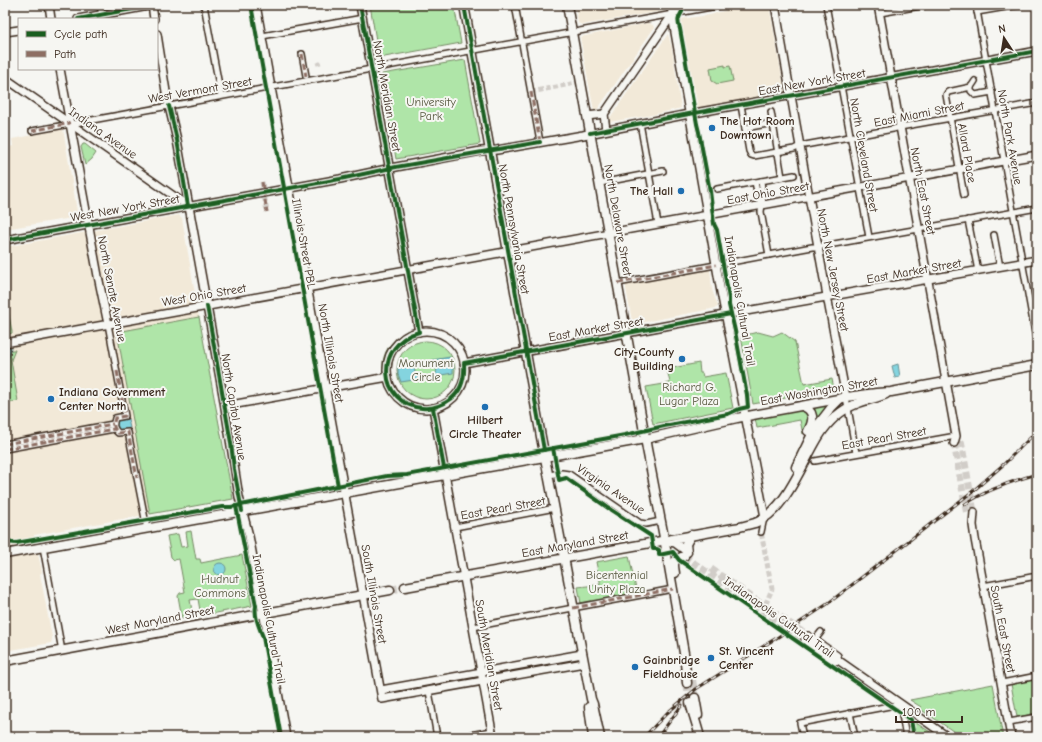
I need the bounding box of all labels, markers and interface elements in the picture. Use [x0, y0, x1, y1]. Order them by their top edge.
legend [18, 18, 158, 70]
north arrow [984, 18, 1024, 58]
text: N [997, 22, 1007, 36]
text: Cycle path [54, 27, 107, 41]
street label: North Meridian Street [370, 39, 404, 153]
text: Path [54, 47, 76, 61]
street label: East New York Street [757, 66, 867, 98]
street label: West Vermont Street [147, 74, 253, 106]
street label: North Park Avenue [995, 88, 1025, 186]
park label: University Park [406, 95, 456, 123]
street label: North Cleveland Street [847, 97, 881, 214]
street label: East Miami Street [873, 98, 966, 130]
street label: Indiana Avenue [66, 104, 140, 162]
place label: The Hot Room Downtown [720, 114, 795, 142]
street label: Allard Place [955, 122, 979, 184]
marker: The Hot Room Downtown [707, 123, 717, 133]
street label: North East Street [908, 146, 938, 236]
street label: North Pennsylvania Street [496, 163, 532, 296]
street label: North Delaware Street [601, 163, 635, 277]
street label: East Ohio Street [726, 179, 811, 207]
place label: The Hall [630, 184, 673, 198]
marker: The Hall [676, 186, 686, 196]
street label: West New York Street [69, 191, 181, 224]
street label: Illinois Street PBL [289, 198, 319, 290]
street label: North New Jersey Street [814, 207, 852, 333]
street label: North Senate Avenue [95, 235, 129, 343]
street label: Indianapolis Cultural Trail [722, 235, 758, 367]
street label: East Market Street [866, 256, 963, 286]
street label: West Ohio Street [161, 281, 248, 309]
street label: North Illinois Street [315, 302, 347, 404]
street label: East Market Street [548, 314, 645, 344]
place label: City-County Building [614, 345, 674, 373]
street label: North Capitol Avenue [219, 352, 249, 462]
marker: City-County Building [677, 354, 687, 364]
park label: Monument Circle [398, 356, 454, 384]
street label: East Washington Street [759, 374, 879, 408]
park label: Richard G. Lugar Plaza [659, 380, 719, 408]
place label: Indiana Government Center North [59, 385, 166, 413]
marker: Indiana Government Center North [46, 394, 56, 404]
marker: Hilbert Circle Theater [480, 402, 490, 412]
place label: Hilbert Circle Theater [449, 413, 521, 441]
street label: East Pearl Street [841, 424, 928, 452]
street label: Virginia Avenue [574, 461, 648, 517]
street label: East Pearl Street [460, 494, 547, 522]
street label: East Maryland Street [521, 528, 630, 560]
street label: South Illinois Street [358, 543, 390, 645]
street label: Indianapolis Cultural Trail [250, 553, 288, 685]
park label: Bicentennial Unity Plaza [586, 568, 648, 596]
park label: Hudnut Commons [194, 572, 246, 600]
street label: Indianapolis Cultural Trail [721, 573, 837, 661]
street label: South East Street [988, 584, 1018, 675]
street label: South Meridian Street [472, 598, 506, 712]
street label: West Maryland Street [105, 602, 216, 637]
place label: St. Vincent Center [719, 644, 775, 672]
place label: Gainbridge Fieldhouse [643, 653, 700, 681]
marker: St. Vincent Center [706, 653, 716, 663]
marker: Gainbridge Fieldhouse [630, 662, 640, 672]
scale bar [896, 698, 962, 724]
text: 100 m [902, 705, 935, 719]

